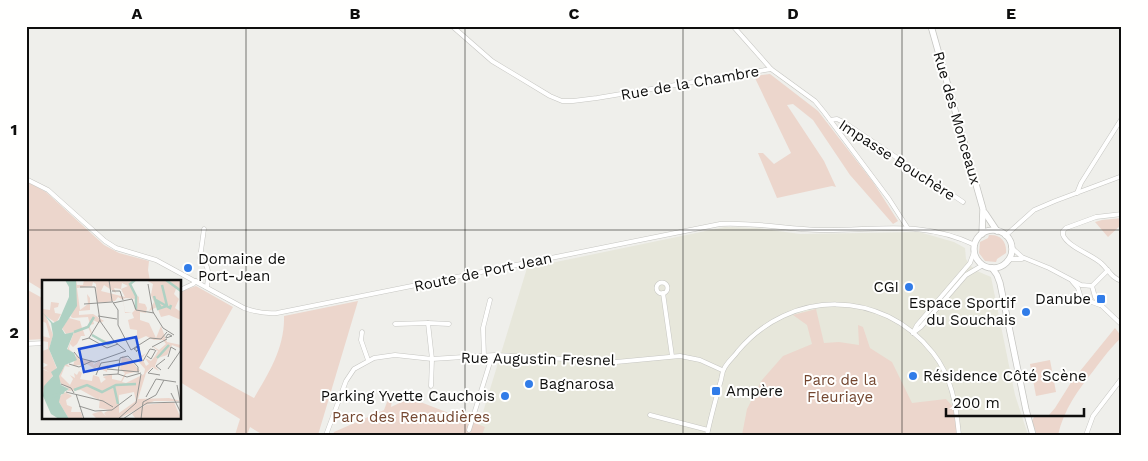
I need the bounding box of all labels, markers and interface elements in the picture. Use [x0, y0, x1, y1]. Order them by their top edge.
text: A [132, 4, 143, 23]
text: B [350, 4, 361, 23]
text: C [569, 4, 580, 23]
text: D [787, 4, 799, 23]
text: E [1006, 4, 1016, 23]
street label: Rue des Monceaux [929, 49, 985, 187]
street label: Rue de la Chambre [619, 62, 761, 104]
street label: Impasse Bouchère [835, 116, 959, 204]
text: 1 [11, 120, 17, 139]
street label: Route de Port Jean [412, 249, 554, 295]
place label: Domaine de Port-Jean [198, 250, 286, 285]
marker: Domaine de Port-Jean [182, 262, 194, 274]
place label: CGI [873, 278, 899, 296]
inset map [42, 280, 181, 418]
marker: CGI [903, 281, 915, 293]
place label: Danube [1035, 290, 1091, 308]
marker: Danube [1095, 293, 1107, 305]
place label: Espace Sportif du Souchais [909, 294, 1016, 329]
marker: Espace Sportif du Souchais [1020, 306, 1032, 318]
text: 2 [9, 323, 19, 342]
street label: Rue Augustin Fresnel [461, 349, 616, 369]
place label: Résidence Côté Scène [923, 367, 1087, 385]
marker: Résidence Côté Scène [907, 370, 919, 382]
park label: Parc de la Fleuriaye [803, 371, 877, 406]
place label: Bagnarosa [539, 375, 615, 393]
marker: Bagnarosa [523, 378, 535, 390]
place label: Ampère [726, 382, 783, 400]
marker: Ampère [710, 385, 722, 397]
scale bar [946, 386, 1083, 418]
place label: Parking Yvette Cauchois [321, 387, 495, 405]
marker: Parking Yvette Cauchois [499, 390, 511, 402]
text: 200 m [953, 394, 1000, 412]
park label: Parc des Renaudières [332, 408, 490, 426]

